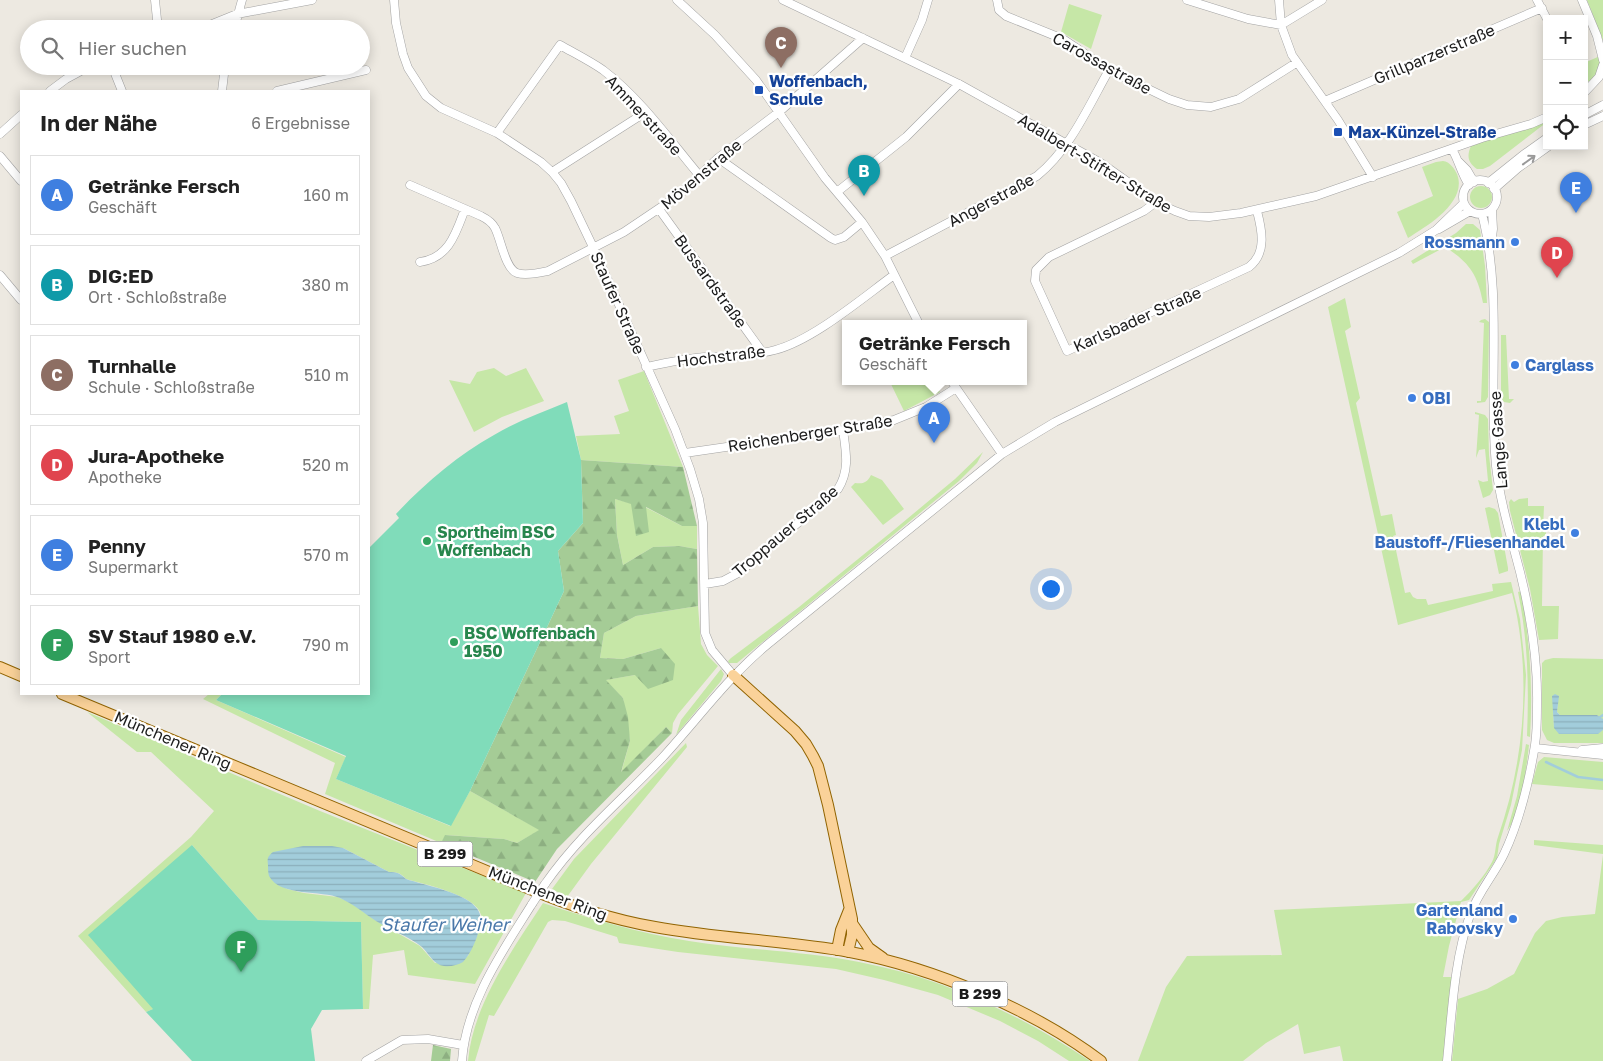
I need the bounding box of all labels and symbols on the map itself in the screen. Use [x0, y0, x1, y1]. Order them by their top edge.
street label: Grillparzerstraße [1370, 19, 1498, 89]
pin: C [765, 27, 797, 68]
street label: Carossastraße [1049, 28, 1155, 98]
street label: Ammerstraße [602, 70, 686, 160]
place label: Woffenbach, Schule [769, 71, 868, 109]
marker: Woffenbach, Schule [753, 84, 765, 96]
street label: Adalbert-Stifter-Straße [1014, 109, 1176, 217]
place label: Max-Künzel-Straße [1348, 122, 1497, 142]
marker: Max-Künzel-Straße [1332, 126, 1344, 138]
street label: Mövenstraße [657, 134, 745, 214]
pin: B [848, 155, 880, 196]
one-way arrow [1522, 155, 1536, 165]
street label: Angerstraße [945, 169, 1037, 231]
pin: E [1560, 172, 1592, 213]
street label: Bussardstraße [670, 230, 752, 332]
place label: Rossmann [1424, 232, 1505, 252]
marker: Rossmann [1509, 236, 1521, 248]
pin: D [1541, 237, 1573, 278]
street label: Staufer Straße [586, 249, 650, 357]
street label: Karlsbader Straße [1070, 282, 1204, 356]
street label: Hochstraße [676, 341, 766, 371]
place label: Carglass [1525, 355, 1594, 375]
marker: Carglass [1509, 359, 1521, 371]
place label: OBI [1422, 388, 1451, 408]
street label: Lange Gasse [1485, 390, 1511, 490]
marker: OBI [1406, 392, 1418, 404]
pin: A [918, 402, 950, 443]
street label: Reichenberger Straße [726, 410, 894, 456]
street label: Troppauer Straße [728, 481, 842, 581]
place label: Klebl Baustoff-/Fliesenhandel [1374, 514, 1566, 552]
place label: Sportheim BSC Woffenbach [437, 522, 555, 560]
marker: Klebl Baustoff-/Fliesenhandel [1569, 527, 1581, 539]
marker: Sportheim BSC Woffenbach [421, 535, 433, 547]
your location [1038, 576, 1064, 602]
place label: BSC Woffenbach 1950 [464, 623, 595, 661]
marker: BSC Woffenbach 1950 [448, 636, 460, 648]
street label: Münchener Ring [111, 706, 235, 774]
road number: B 299 [418, 842, 472, 866]
street label: Münchener Ring [486, 861, 610, 925]
place label: Gartenland Rabovsky [1416, 900, 1503, 938]
water label: Staufer Weiher [381, 913, 512, 935]
marker: Gartenland Rabovsky [1507, 913, 1519, 925]
pin: F [225, 931, 257, 972]
road number: B 299 [952, 982, 1008, 1006]

